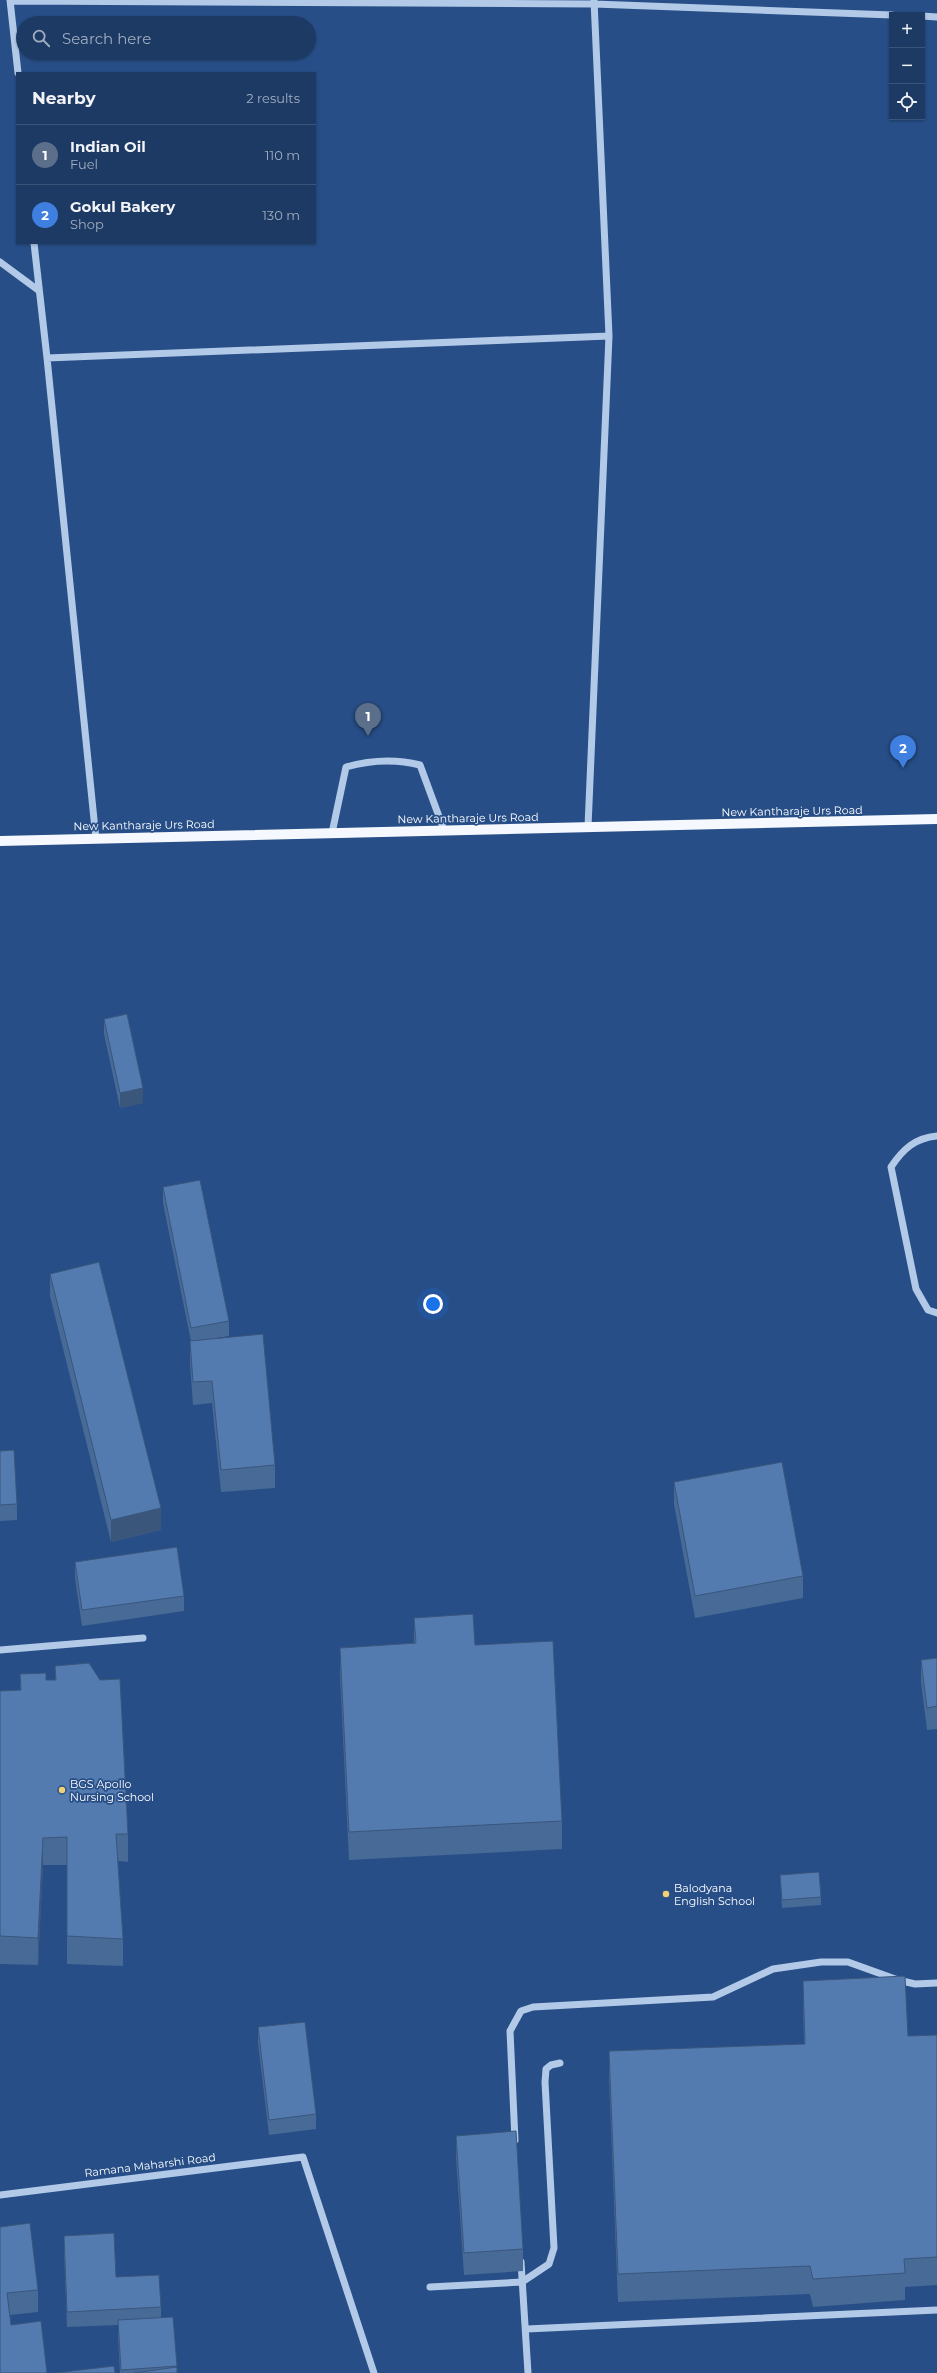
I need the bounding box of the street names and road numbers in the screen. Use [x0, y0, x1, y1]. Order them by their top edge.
street label: New Kantharaje Urs Road [721, 803, 863, 819]
street label: New Kantharaje Urs Road [397, 810, 539, 826]
street label: New Kantharaje Urs Road [73, 817, 215, 833]
street label: Ramana Maharshi Road [84, 2150, 216, 2180]

